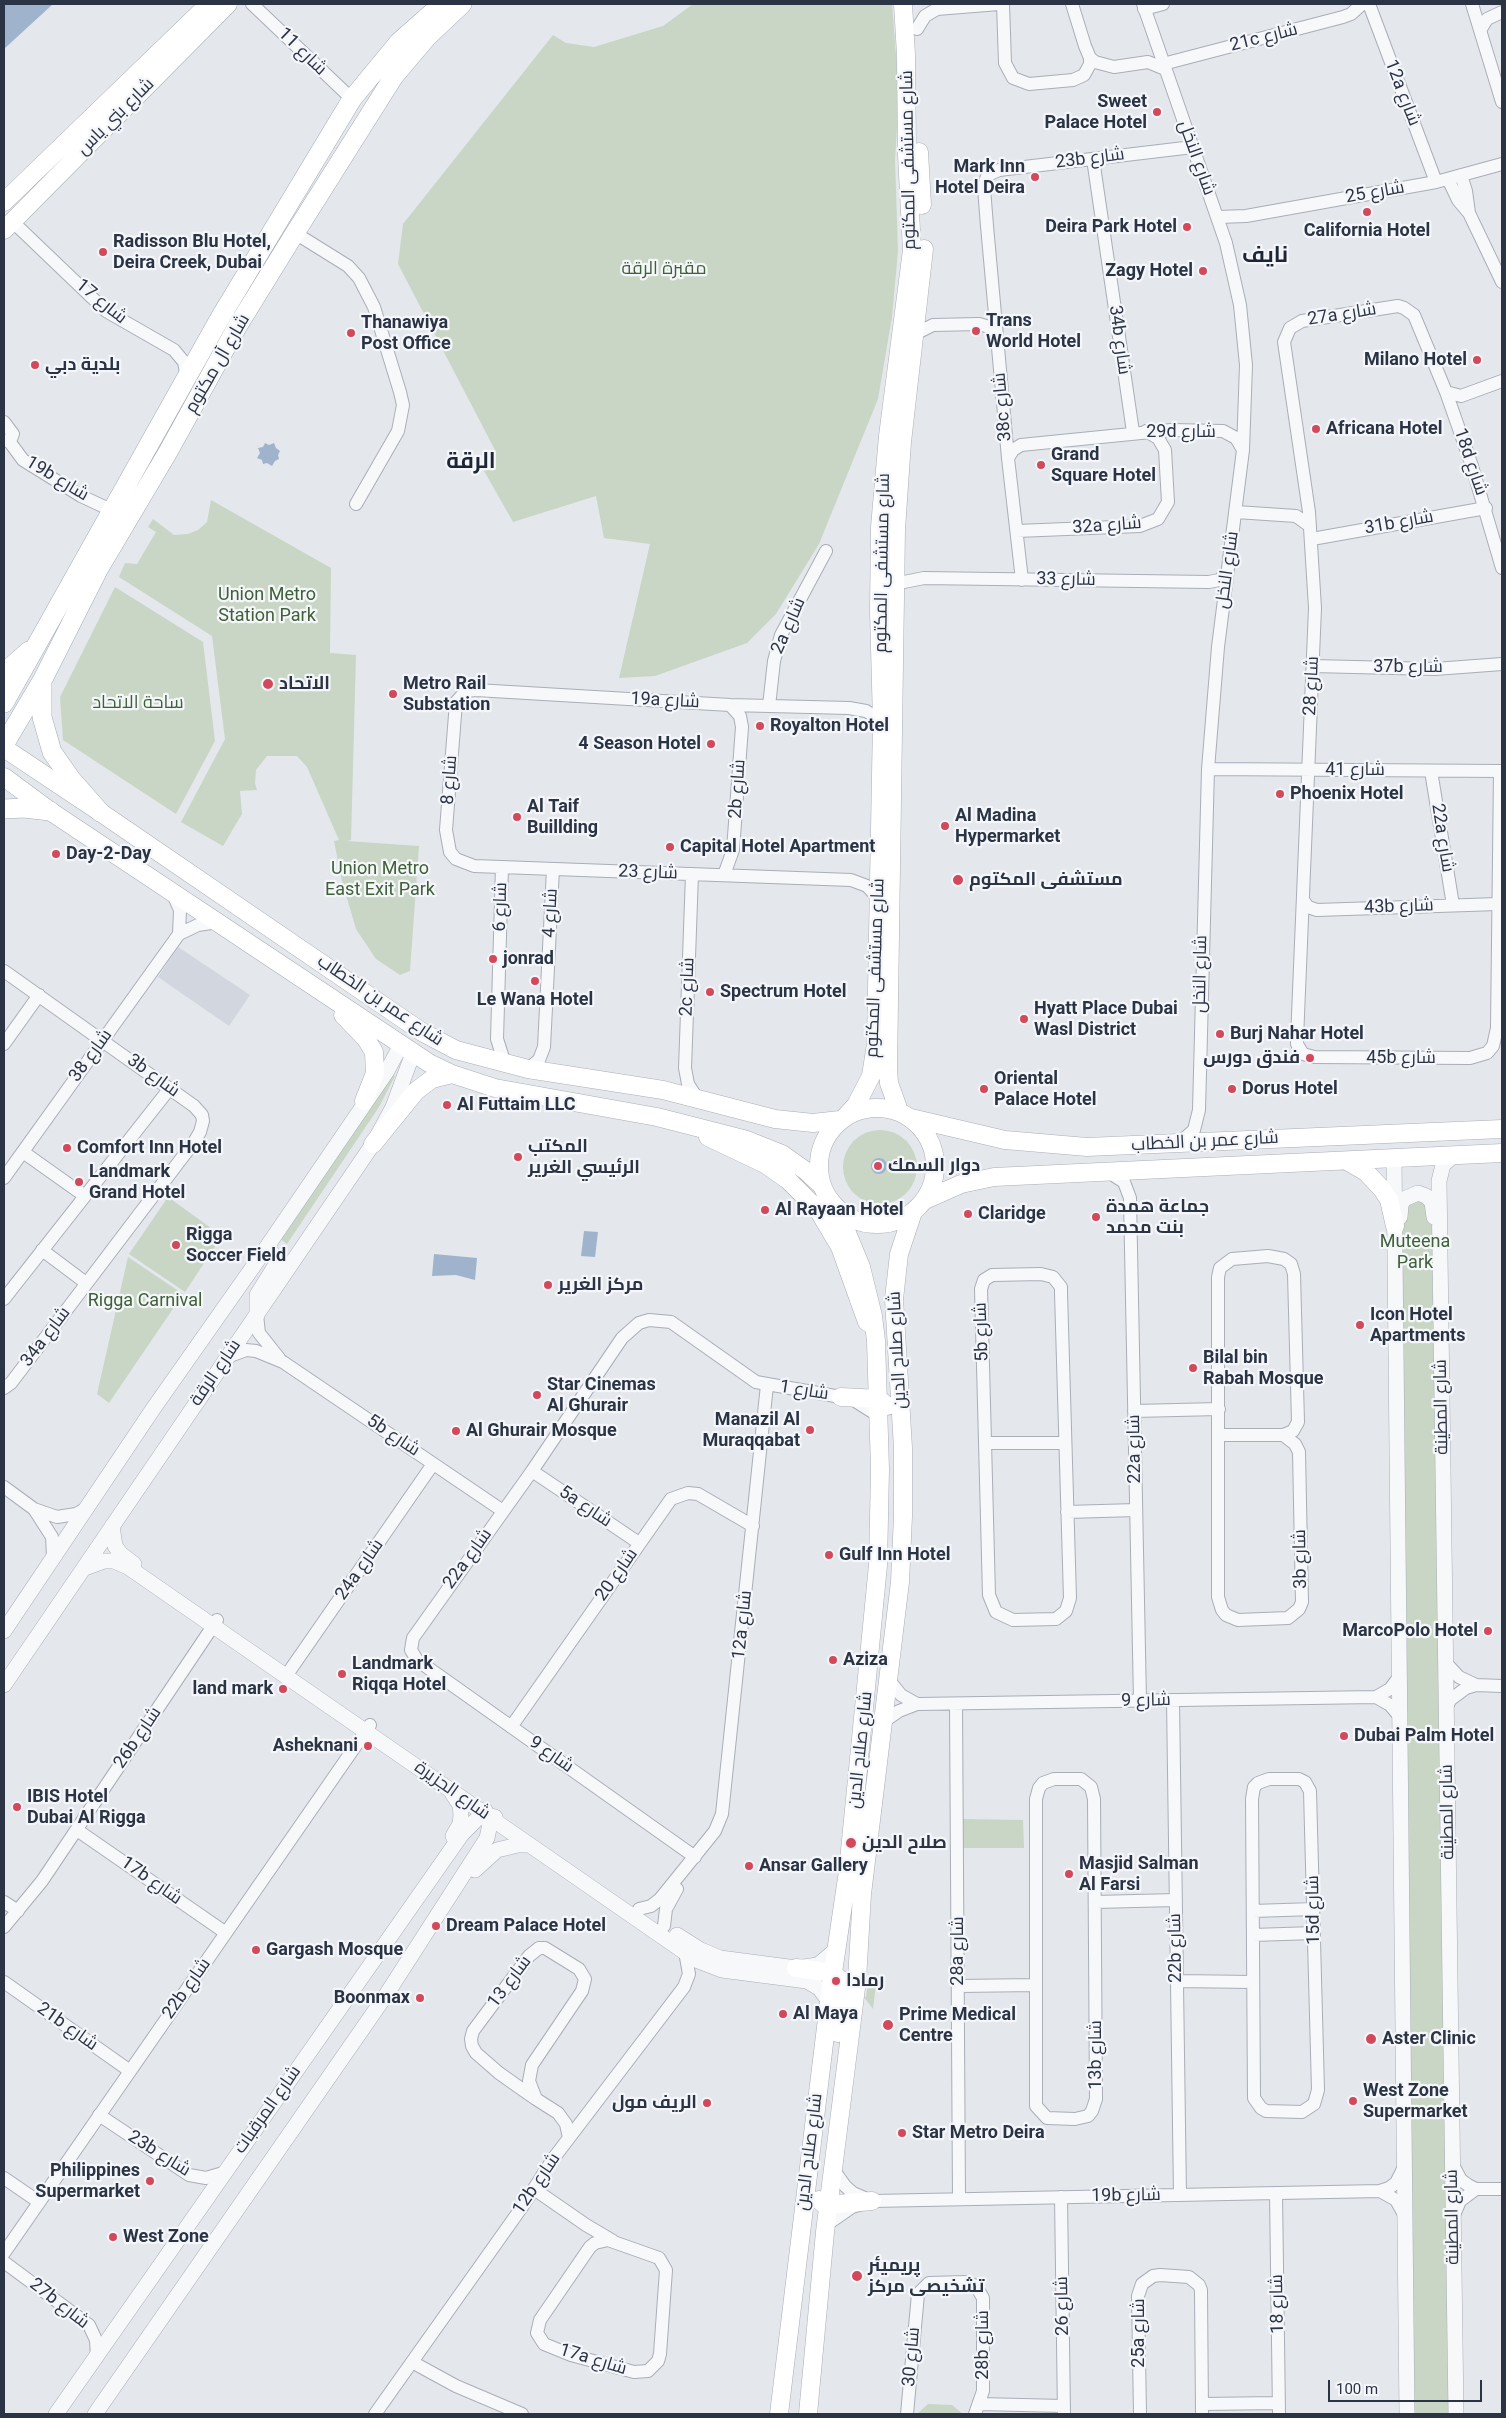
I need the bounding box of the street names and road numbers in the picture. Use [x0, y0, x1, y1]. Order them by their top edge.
street label: 21c شارع [1228, 19, 1300, 57]
street label: شارع 11 [273, 24, 331, 80]
street label: 12a شارع [1379, 57, 1425, 129]
street label: شارع مستشفى المكتوم [897, 70, 921, 250]
street label: شارع بني ياس [73, 74, 159, 160]
street label: شارع النخل [1173, 118, 1219, 198]
street label: 23b شارع [1054, 144, 1126, 174]
street label: شارع 25 [1344, 177, 1406, 209]
street label: شارع 17 [71, 275, 131, 329]
street label: 27a شارع [1306, 299, 1378, 331]
street label: 34b شارع [1103, 304, 1135, 376]
street label: شارع آل مكتوم [181, 311, 255, 417]
street label: 38c شارع [989, 372, 1017, 442]
street label: 29d شارع [1146, 421, 1216, 443]
street label: 18d شارع [1448, 426, 1492, 498]
street label: 19b شارع [22, 452, 92, 506]
street label: شارع مستشفى المكتوم [871, 473, 895, 653]
street label: 31b شارع [1363, 506, 1435, 540]
street label: 32a شارع [1072, 513, 1142, 539]
street label: شارع النخل [1212, 530, 1244, 610]
street label: شارع 33 [1036, 569, 1096, 591]
street label: 2a شارع [767, 595, 811, 657]
street label: شارع 28 [1300, 656, 1324, 716]
street label: 37b شارع [1373, 656, 1443, 678]
street label: 19a شارع [630, 688, 700, 714]
street label: شارع 8 [438, 755, 462, 805]
street label: 2b شارع [725, 759, 751, 819]
street label: شارع 41 [1325, 759, 1385, 781]
street label: 22a شارع [1426, 802, 1458, 874]
street label: شارع 23 [618, 861, 678, 885]
street label: شارع مستشفى المكتوم [862, 878, 890, 1058]
street label: شارع 6 [489, 882, 513, 932]
street label: شارع 4 [539, 888, 563, 938]
street label: 43b شارع [1364, 895, 1434, 919]
street label: شارع النخل [1190, 935, 1212, 1013]
street label: شارع عمر بن الخطاب [313, 951, 447, 1051]
street label: 2c شارع [676, 957, 700, 1017]
street label: شارع 38 [65, 1026, 117, 1086]
street label: 45b شارع [1366, 1047, 1436, 1069]
street label: 3b شارع [123, 1050, 183, 1102]
street label: شارع عمر بن الخطاب [1131, 1127, 1279, 1157]
street label: شارع صلاح الدين [884, 1291, 912, 1409]
street label: 5b شارع [970, 1302, 994, 1362]
street label: 34a شارع [17, 1303, 75, 1371]
street label: شارع الرقة [186, 1336, 246, 1410]
street label: شارع المطينة [1430, 1359, 1454, 1455]
street label: شارع 1 [778, 1376, 830, 1406]
street label: 5b شارع [362, 1410, 424, 1462]
street label: 22a شارع [1124, 1414, 1146, 1484]
street label: 5a شارع [554, 1481, 616, 1533]
street label: 22a شارع [439, 1525, 497, 1593]
street label: 3b شارع [1290, 1529, 1312, 1589]
street label: 24a شارع [331, 1535, 389, 1605]
street label: شارع 20 [591, 1544, 643, 1606]
street label: 12a شارع [729, 1589, 757, 1661]
street label: شارع صلاح الدين [844, 1690, 878, 1810]
street label: شارع 9 [1121, 1690, 1171, 1712]
street label: 26b شارع [110, 1703, 166, 1773]
street label: شارع 9 [525, 1732, 577, 1778]
street label: شارع الجزيرة [410, 1757, 494, 1825]
street label: شارع المطينة [1436, 1764, 1460, 1860]
street label: 17b شارع [116, 1852, 186, 1910]
street label: 15d شارع [1303, 1875, 1325, 1945]
street label: 22b شارع [1165, 1913, 1187, 1983]
street label: 28a شارع [947, 1916, 969, 1986]
street label: شارع 13 [483, 1952, 537, 2012]
street label: 22b شارع [158, 1954, 216, 2024]
street label: 21b شارع [32, 1998, 102, 2056]
street label: 13b شارع [1085, 2020, 1107, 2090]
street label: شارع المرقبات [230, 2062, 306, 2158]
street label: شارع صلاح الدين [792, 2092, 828, 2212]
street label: 23b شارع [124, 2126, 194, 2182]
street label: 12b شارع [509, 2149, 565, 2219]
street label: شارع المطينة [1441, 2169, 1465, 2265]
street label: 19b شارع [1091, 2185, 1161, 2207]
street label: 27b شارع [25, 2274, 93, 2334]
street label: شارع 18 [1267, 2274, 1289, 2334]
street label: شارع 26 [1052, 2276, 1074, 2336]
street label: 25a شارع [1128, 2298, 1150, 2368]
street label: 28b شارع [972, 2310, 994, 2380]
street label: شارع 30 [899, 2326, 925, 2388]
street label: 17a شارع [557, 2340, 629, 2380]

